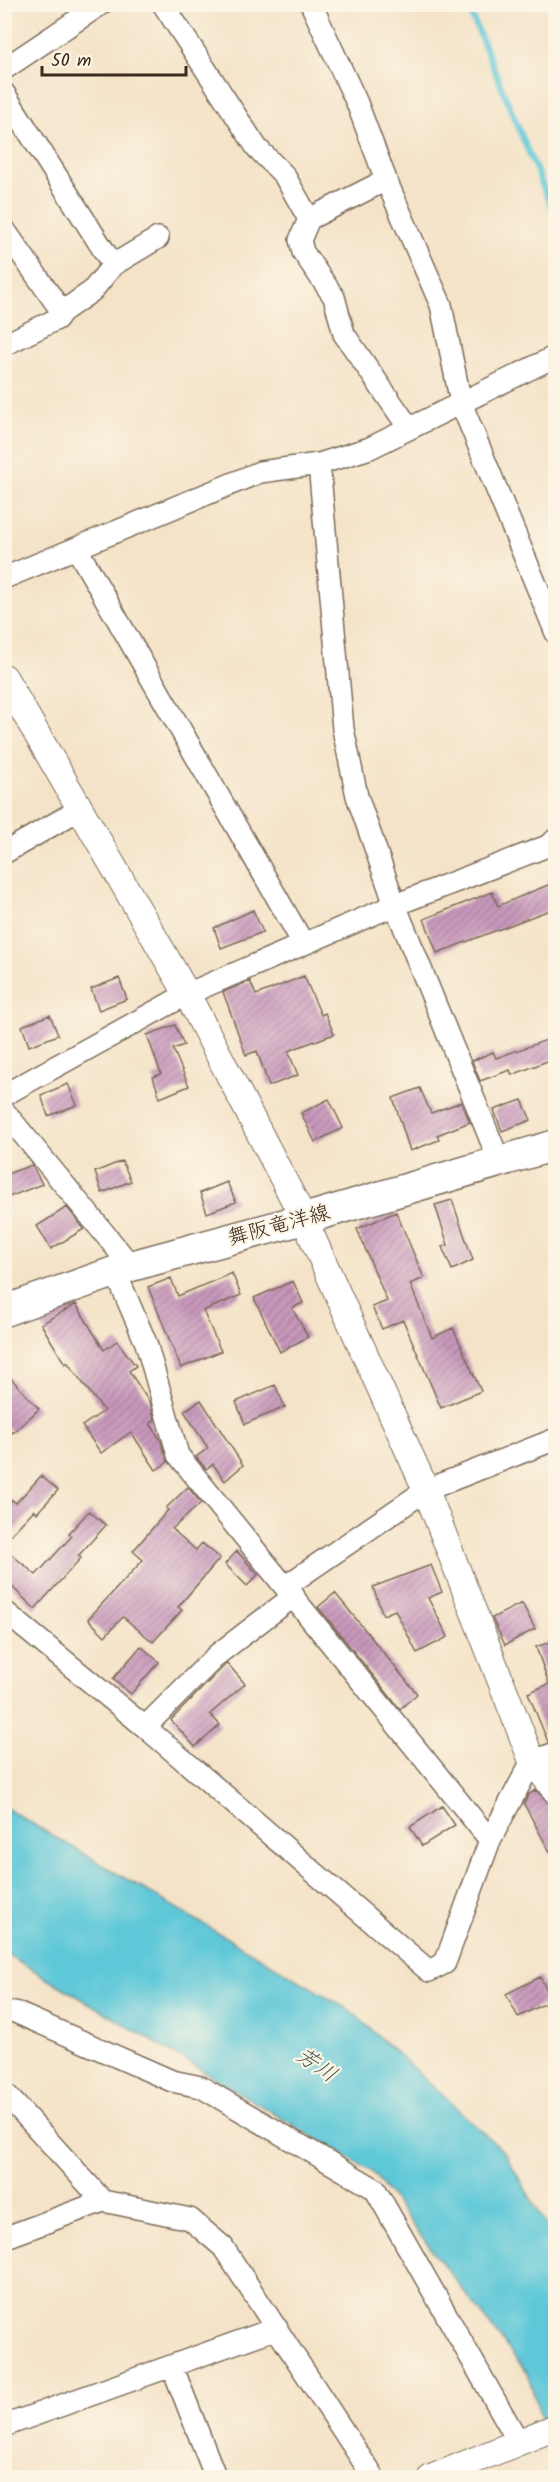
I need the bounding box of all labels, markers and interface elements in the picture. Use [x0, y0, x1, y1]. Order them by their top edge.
scale bar [42, 39, 186, 77]
text: 50 m [51, 47, 91, 76]
street label: 舞阪竜洋線 [224, 1196, 334, 1256]
water label: 芳川 [288, 2039, 344, 2093]

